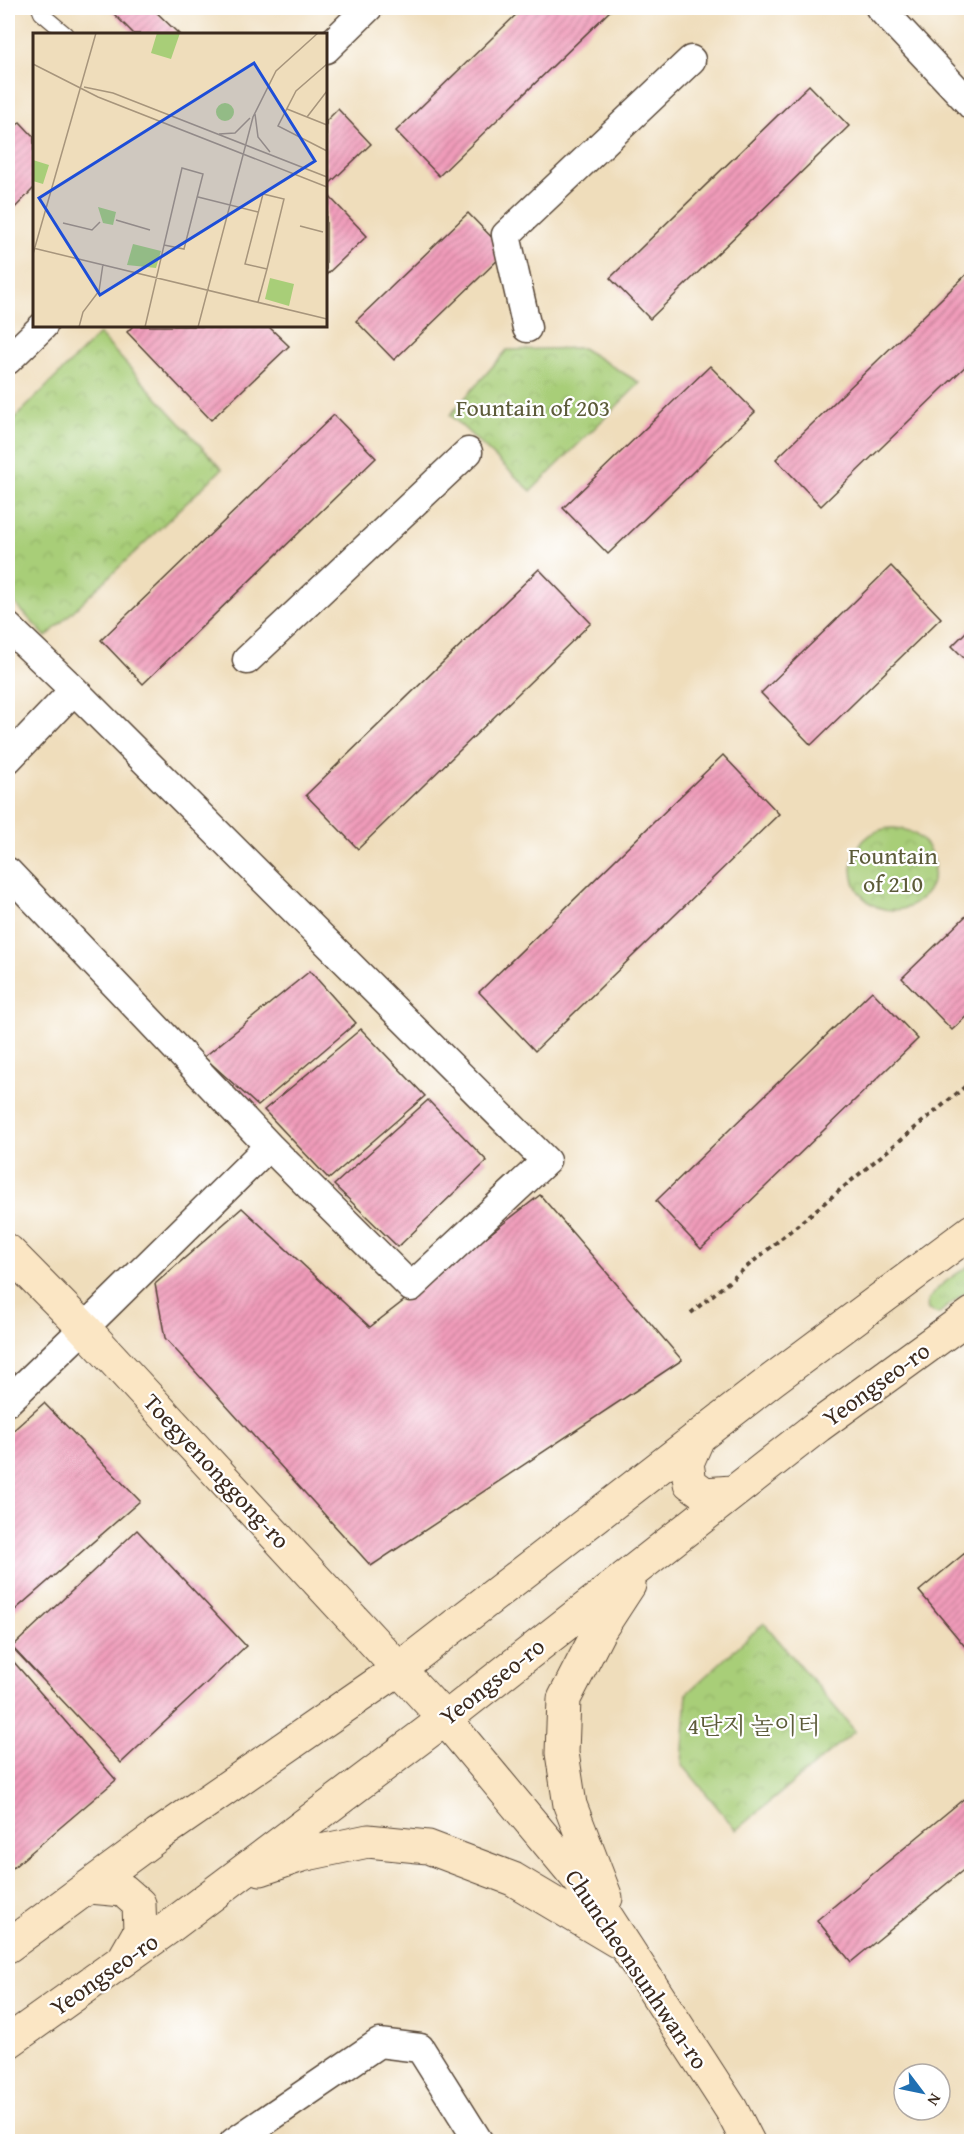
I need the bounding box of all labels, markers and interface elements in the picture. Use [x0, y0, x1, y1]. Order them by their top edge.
inset map [33, 33, 327, 327]
park label: Fountain of 203 [456, 390, 610, 425]
park label: Fountain of 210 [848, 838, 938, 901]
street label: Yeongseo-ro [815, 1333, 937, 1435]
street label: Toegyenonggong-ro [136, 1385, 298, 1557]
street label: Yeongseo-ro [432, 1629, 552, 1733]
park label: 4단지 놀이터 [688, 1708, 820, 1743]
street label: Chuncheonsunhwan-ro [557, 1862, 717, 2076]
street label: Yeongseo-ro [43, 1924, 165, 2024]
north arrow [892, 2062, 952, 2122]
text: N [922, 2089, 948, 2111]

